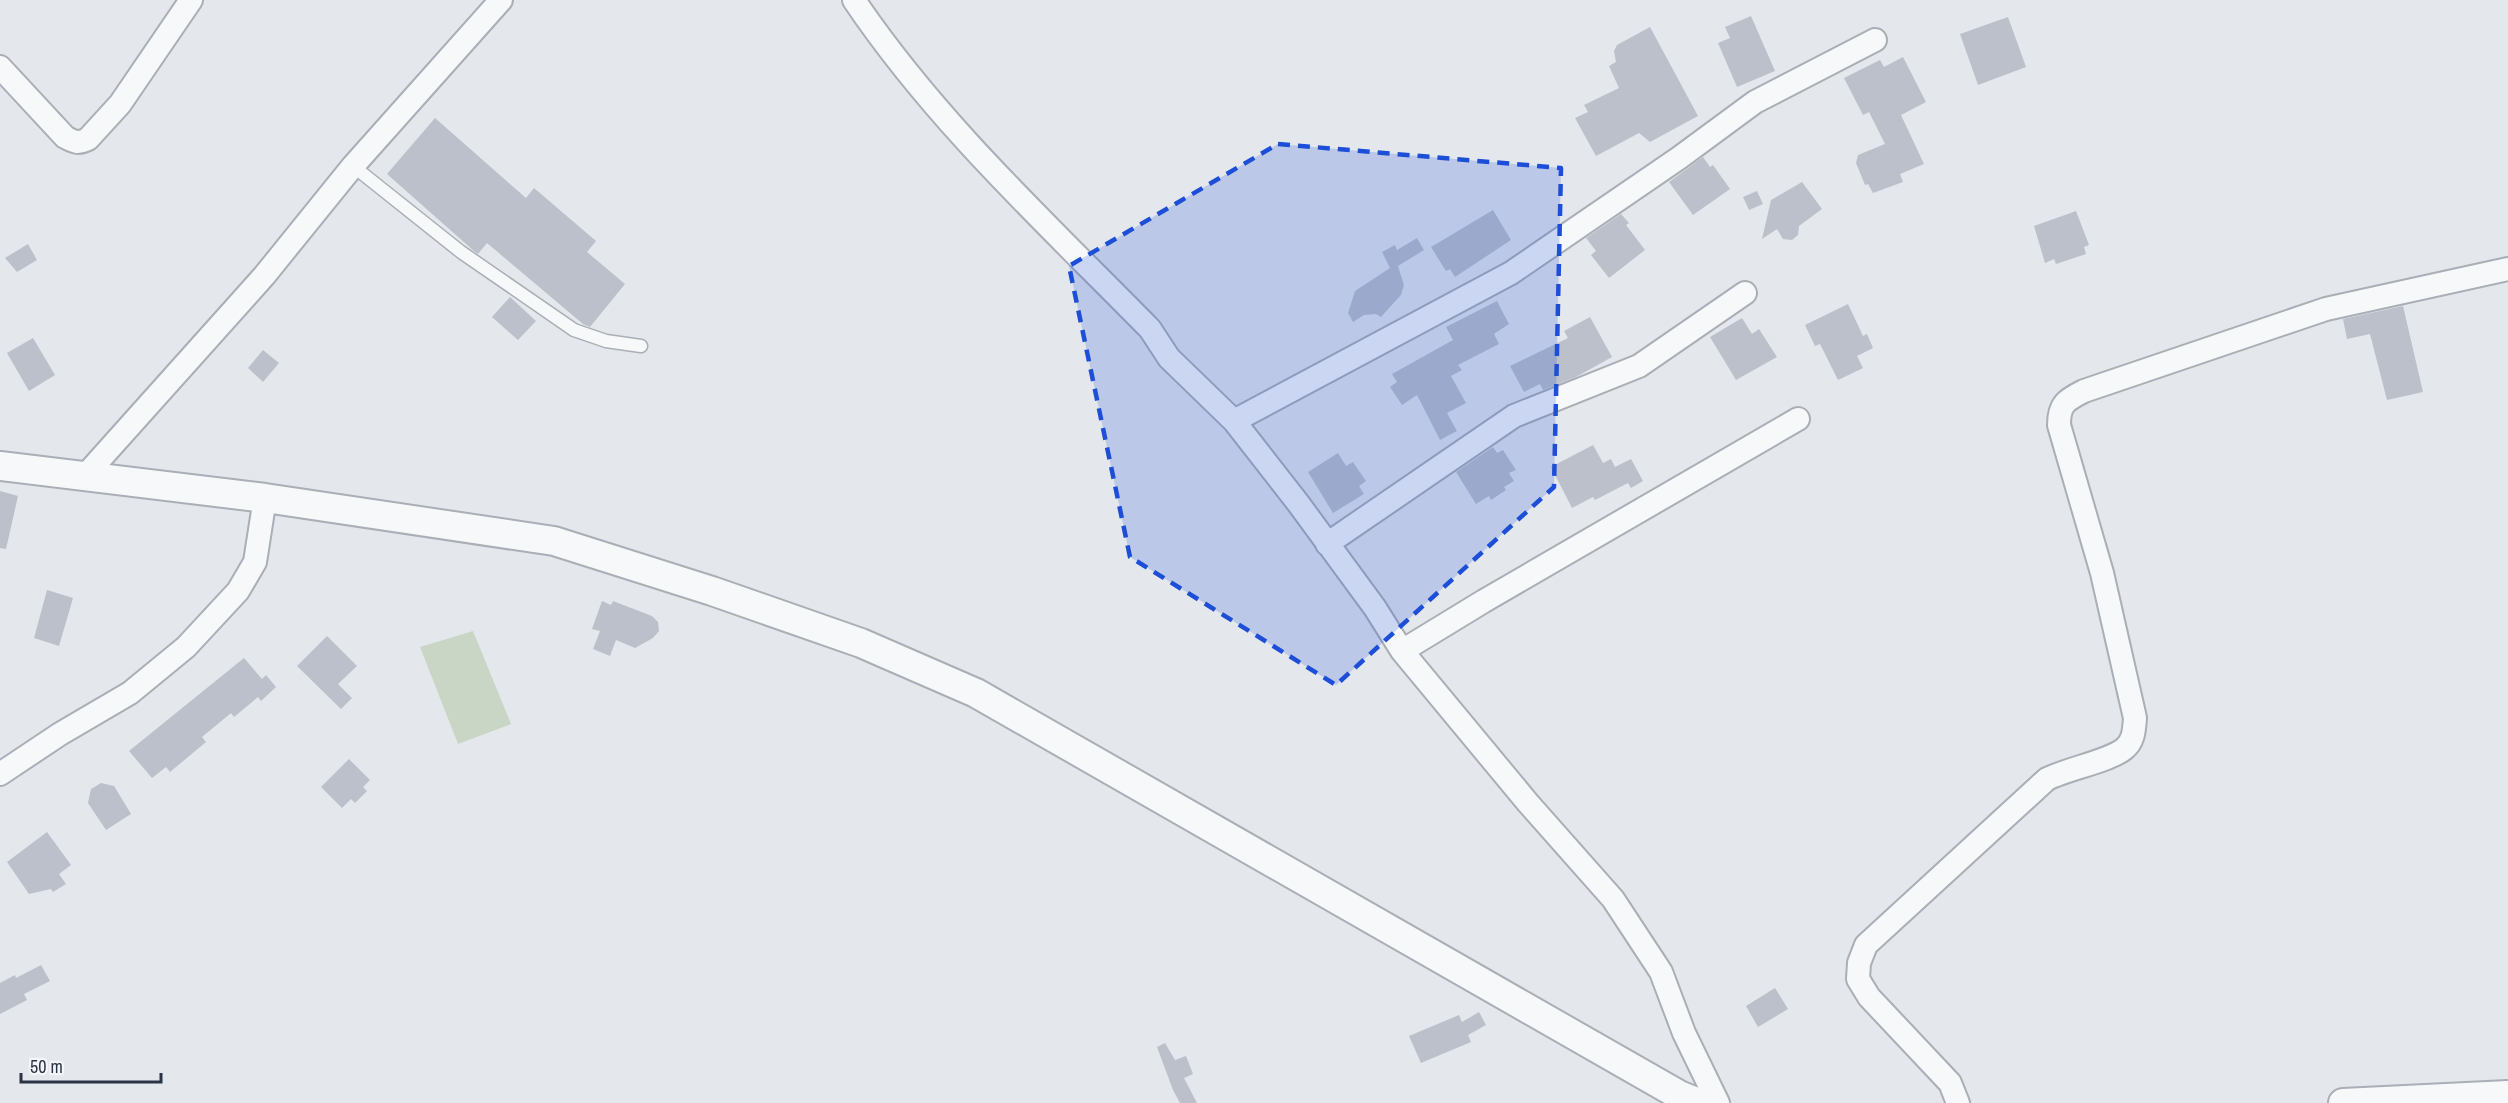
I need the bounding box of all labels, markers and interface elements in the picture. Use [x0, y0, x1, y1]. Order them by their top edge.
scale bar [21, 1046, 160, 1084]
text: 50 m [30, 1054, 63, 1079]

